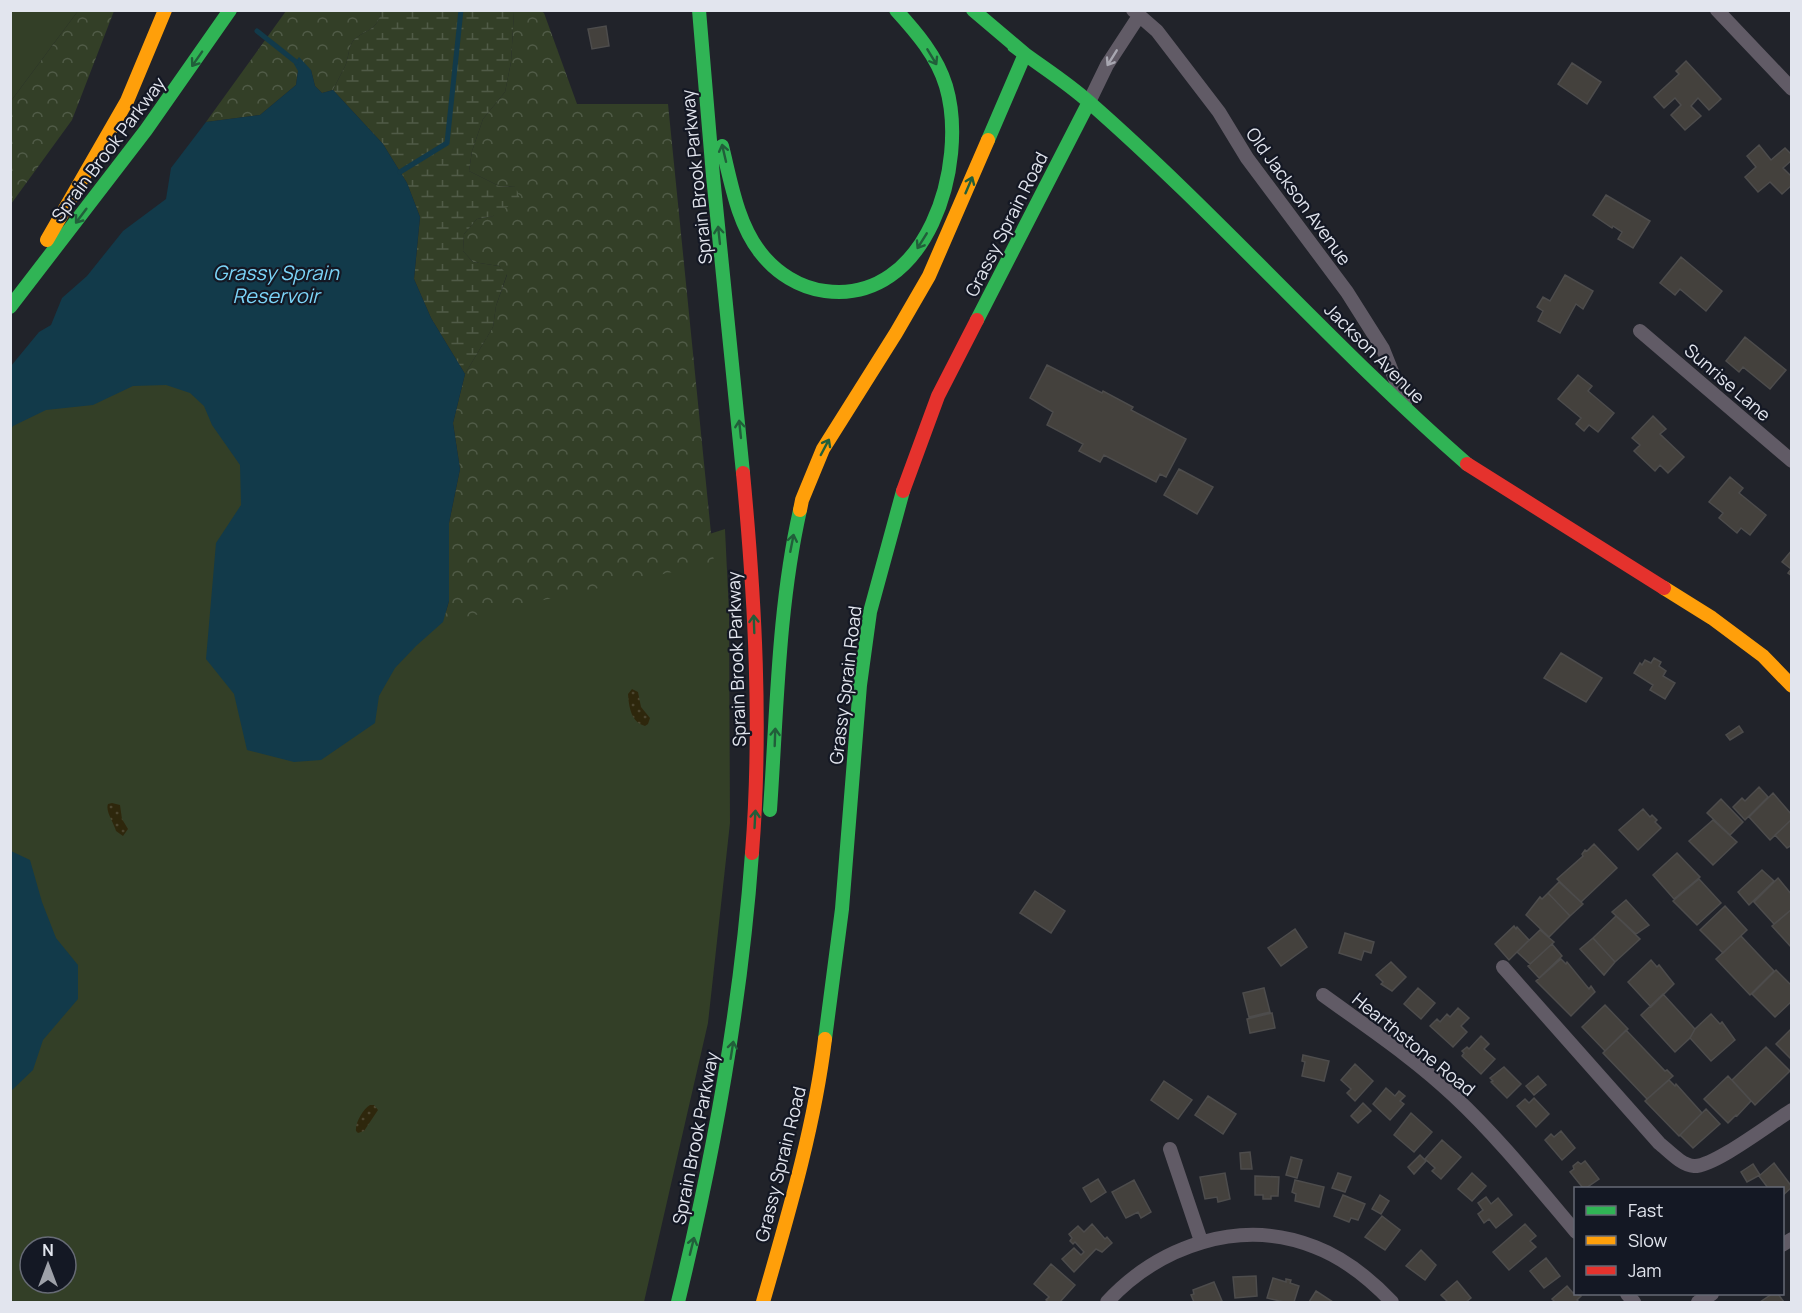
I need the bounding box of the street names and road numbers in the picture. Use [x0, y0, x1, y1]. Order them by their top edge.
street label: Sprain Brook Parkway [46, 71, 171, 226]
street label: Sprain Brook Parkway [675, 88, 717, 266]
street label: Old Jackson Avenue [1241, 122, 1357, 270]
street label: Grassy Sprain Road [959, 147, 1053, 301]
street label: Jackson Avenue [1319, 297, 1431, 409]
street label: Sunrise Lane [1680, 338, 1776, 426]
street label: Sprain Brook Parkway [721, 570, 751, 747]
street label: Grassy Sprain Road [823, 604, 867, 766]
street label: Hearthstone Road [1348, 987, 1480, 1101]
street label: Sprain Brook Parkway [666, 1049, 724, 1226]
street label: Grassy Sprain Road [749, 1084, 811, 1244]

